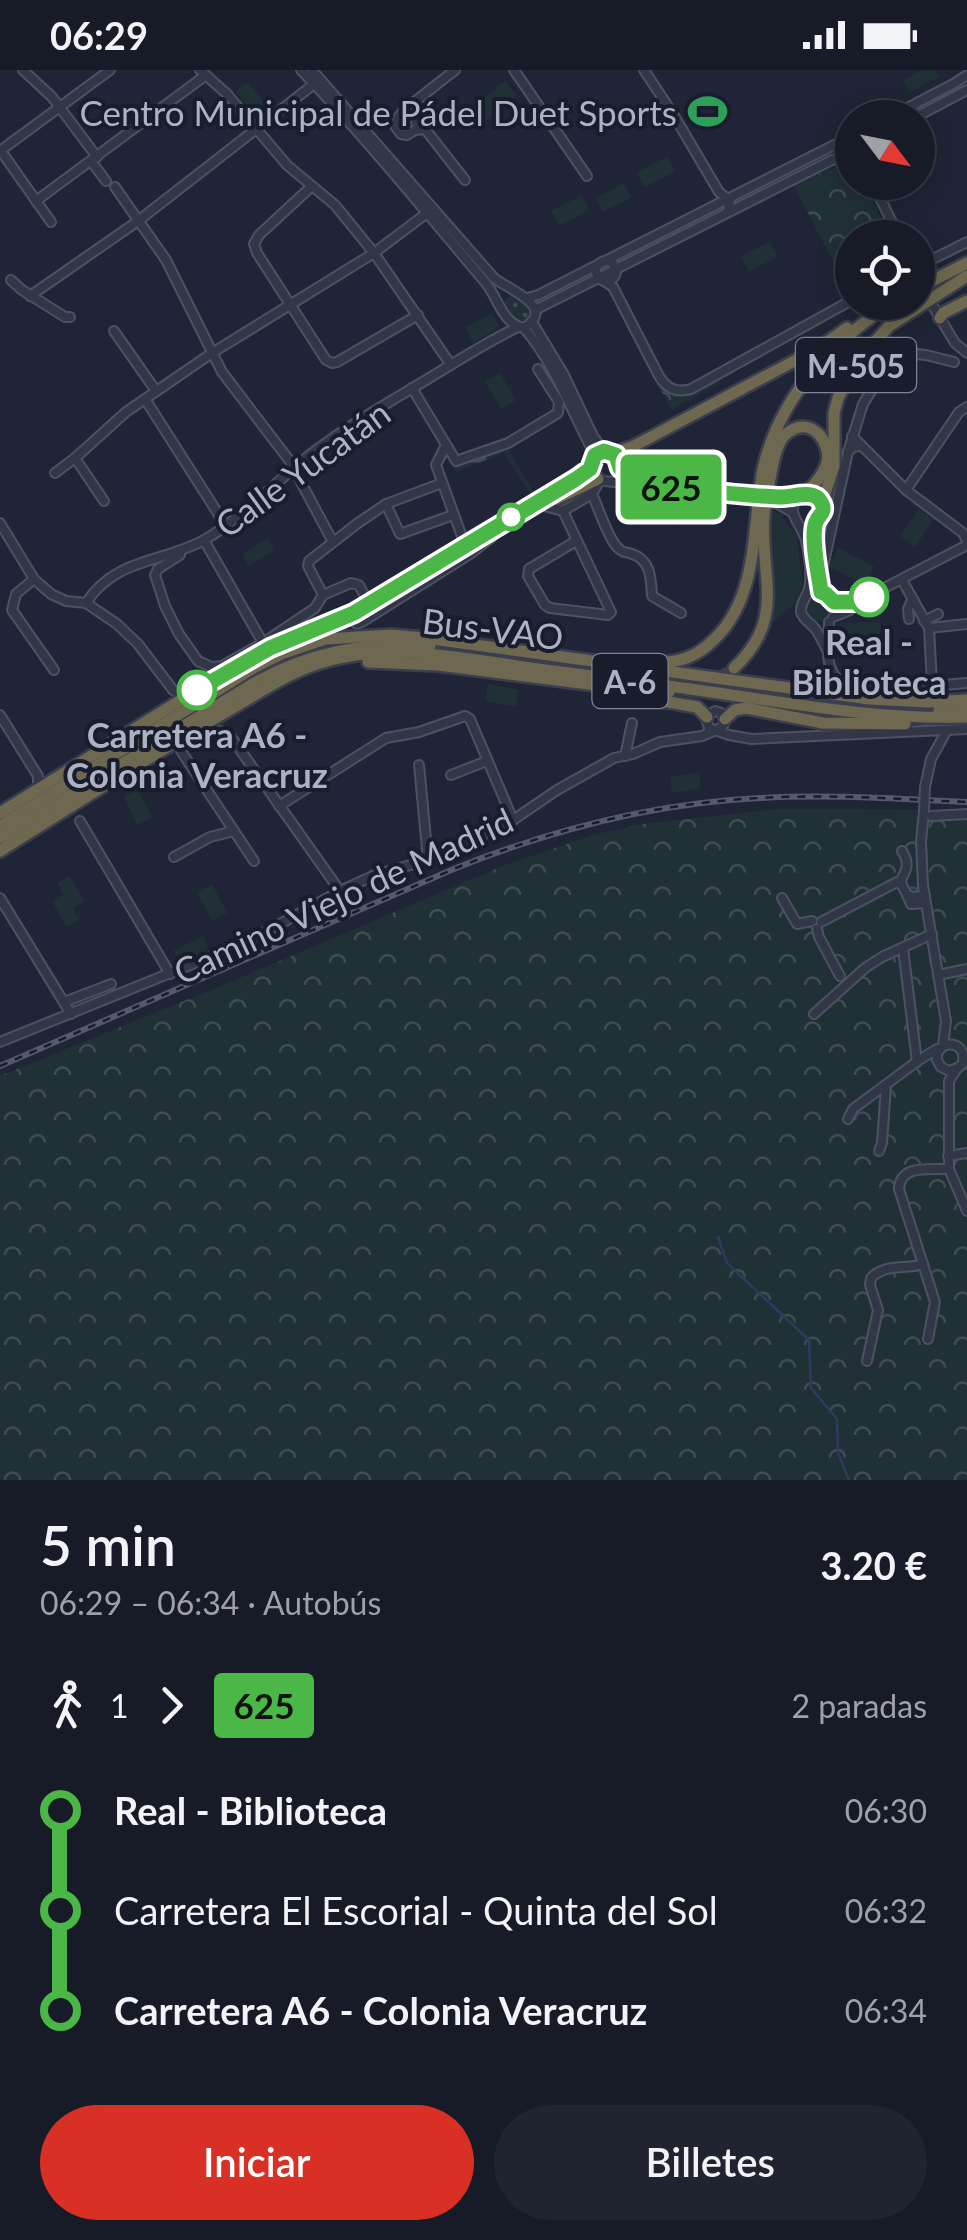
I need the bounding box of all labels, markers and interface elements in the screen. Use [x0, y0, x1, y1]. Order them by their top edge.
text: 06:29 [50, 12, 148, 58]
place label: Centro Municipal de Pádel Duet Sports [79, 91, 677, 133]
sports icon: Centro Municipal de Pádel Duet Sports [686, 91, 728, 133]
north arrow [835, 100, 935, 200]
map controls [835, 100, 935, 320]
button: locate [835, 220, 935, 320]
road number: M-505 [796, 338, 916, 392]
street label: Calle Yucatán [207, 391, 397, 545]
line badge: 625 [614, 454, 728, 520]
text: 625 [641, 466, 701, 508]
unlabelled marker [498, 504, 524, 530]
marker: Real - Biblioteca [850, 578, 888, 616]
street label: Bus-VAO [420, 599, 566, 657]
place label: Real - Biblioteca [791, 620, 947, 702]
road number: A-6 [592, 654, 668, 708]
marker: Carretera A6 - Colonia Veracruz [178, 671, 216, 709]
place label: Carretera A6 - Colonia Veracruz [66, 713, 328, 795]
street label: Camino Viejo de Madrid [167, 798, 519, 992]
text: 5 min [40, 1512, 176, 1578]
text: 3.20 € [821, 1542, 927, 1588]
text: 06:29 – 06:34 · Autobús [40, 1583, 381, 1622]
icon: walk [40, 1678, 95, 1733]
icon: forward [144, 1678, 199, 1733]
text: 625 [234, 1684, 294, 1726]
text: 1 [110, 1686, 129, 1725]
text: 2 paradas [791, 1686, 927, 1725]
text: Real - Biblioteca [114, 1787, 387, 1833]
text: 06:30 [845, 1791, 927, 1830]
text: Carretera El Escorial - Quinta del Sol [114, 1887, 718, 1933]
text: 06:32 [845, 1891, 927, 1930]
text: Carretera A6 - Colonia Veracruz [114, 1987, 647, 2033]
text: 06:34 [845, 1991, 927, 2030]
button: Iniciar [40, 2105, 474, 2220]
button: Billetes [494, 2105, 927, 2220]

